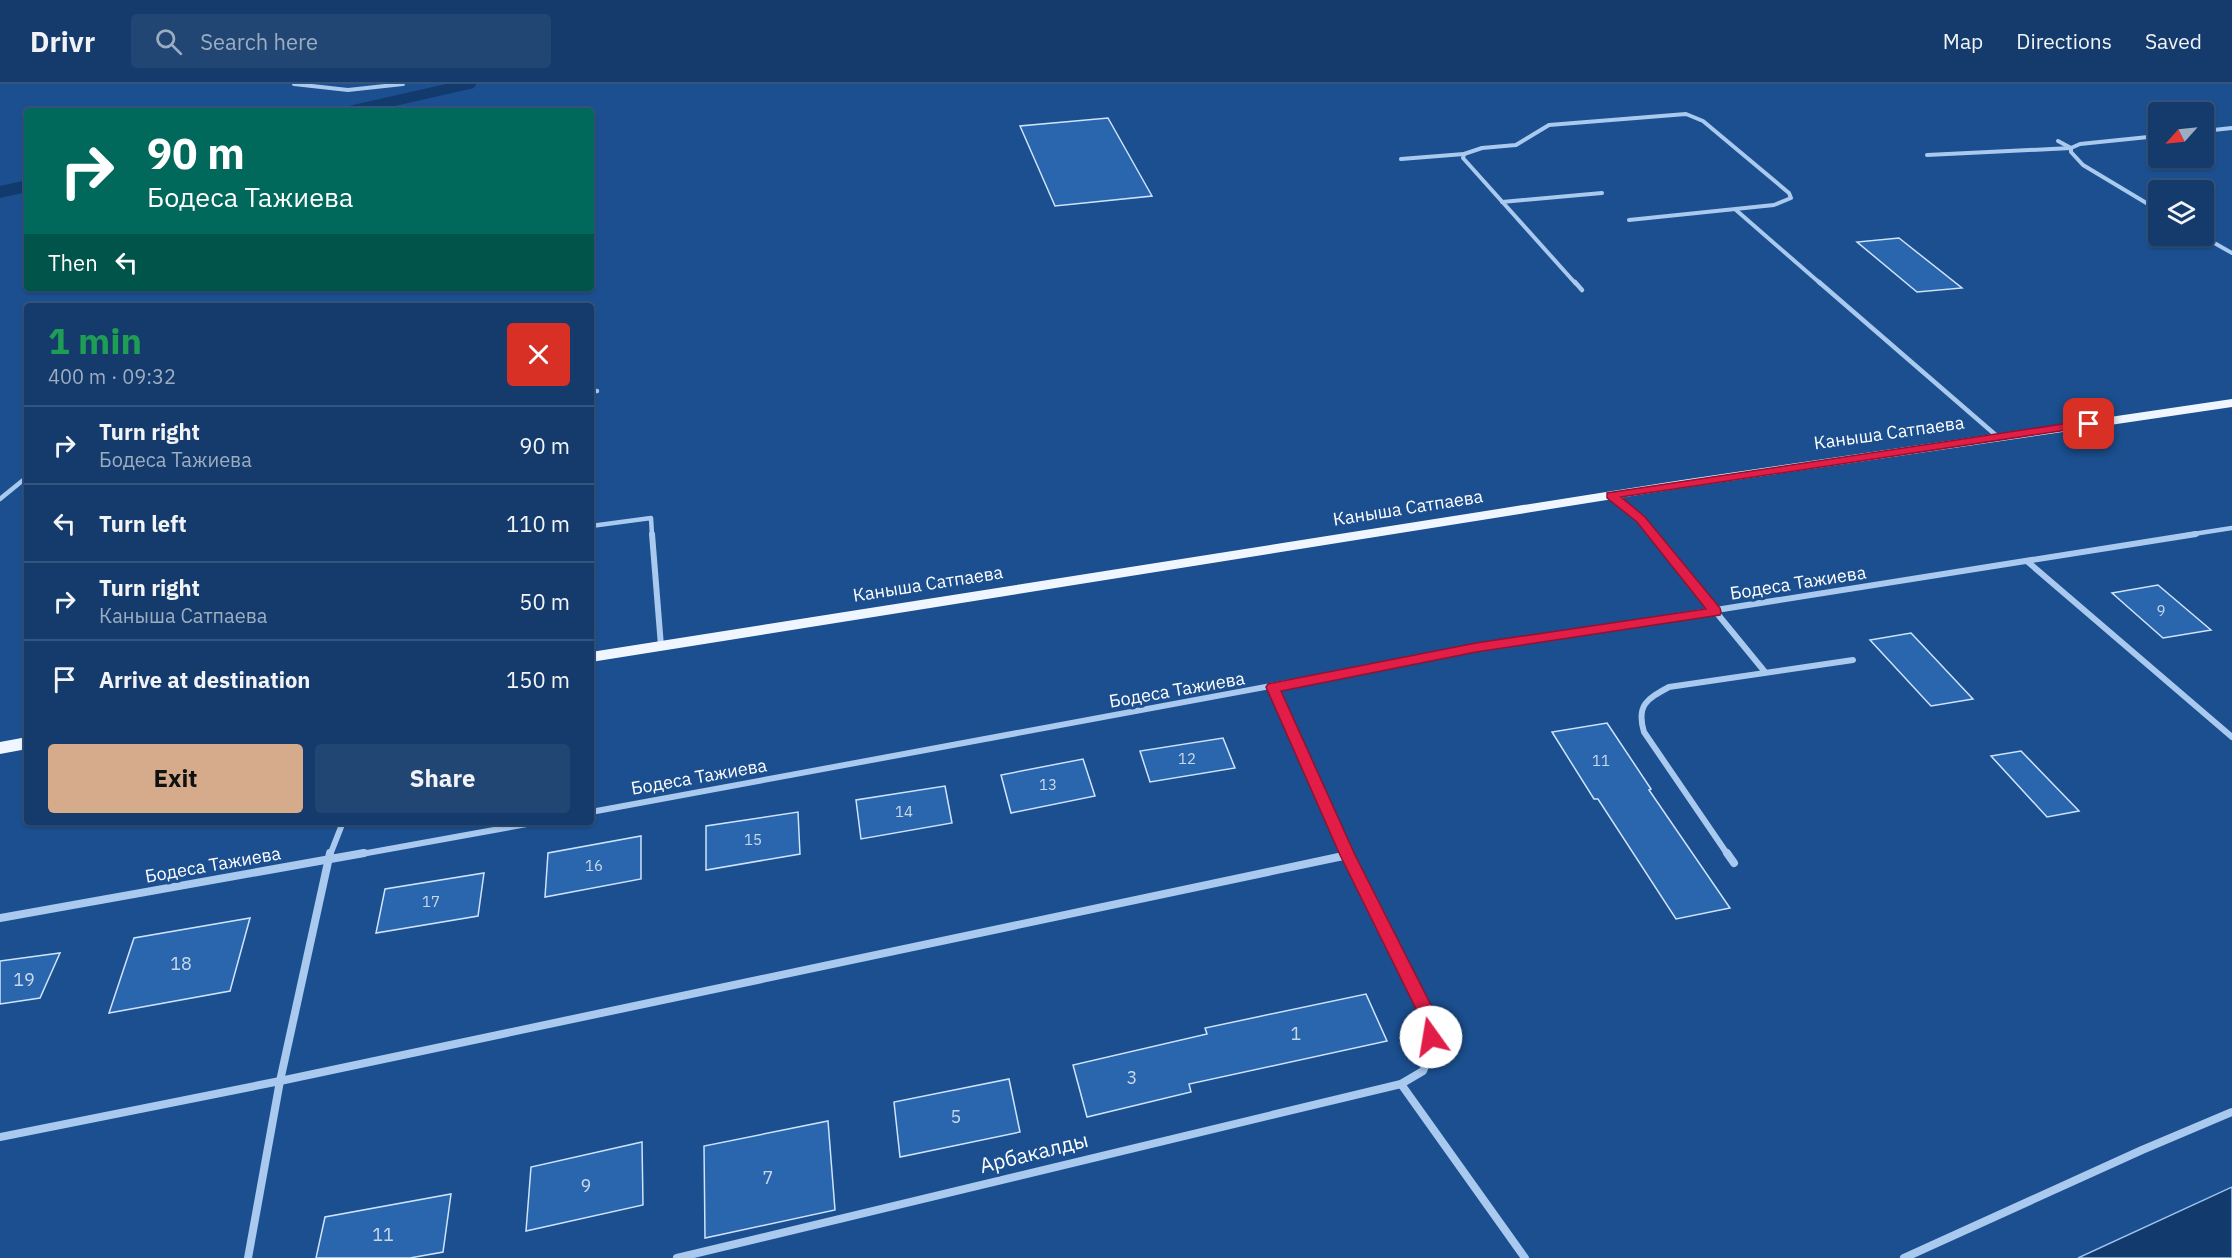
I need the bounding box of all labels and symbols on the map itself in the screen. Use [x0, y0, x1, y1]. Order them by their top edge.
north arrow [2148, 102, 2214, 168]
pin [2063, 398, 2114, 449]
street label: Каныша Сатпаева [1812, 411, 1966, 454]
street label: Каныша Сатпаева [1331, 484, 1485, 531]
street label: Каныша Сатпаева [851, 560, 1005, 607]
street label: Бодеса Тажиева [1728, 560, 1868, 605]
house number: 9 [2156, 601, 2166, 620]
street label: Бодеса Тажиева [1107, 666, 1247, 713]
house number: 12 [1178, 749, 1196, 768]
house number: 11 [1592, 751, 1610, 770]
street label: Бодеса Тажиева [629, 753, 769, 800]
house number: 13 [1039, 775, 1057, 794]
house number: 14 [895, 802, 913, 821]
house number: 15 [744, 830, 762, 849]
street label: Бодеса Тажиева [143, 841, 283, 888]
house number: 16 [585, 856, 603, 875]
house number: 17 [422, 892, 440, 911]
house number: 18 [170, 952, 192, 975]
house number: 19 [13, 968, 35, 991]
position arrow [1399, 1005, 1463, 1069]
house number: 1 [1291, 1022, 1301, 1045]
house number: 3 [1127, 1066, 1137, 1089]
house number: 5 [951, 1105, 961, 1128]
street label: Арбакалды [976, 1125, 1091, 1179]
house number: 7 [763, 1166, 773, 1189]
house number: 9 [581, 1174, 591, 1197]
house number: 11 [372, 1223, 394, 1246]

